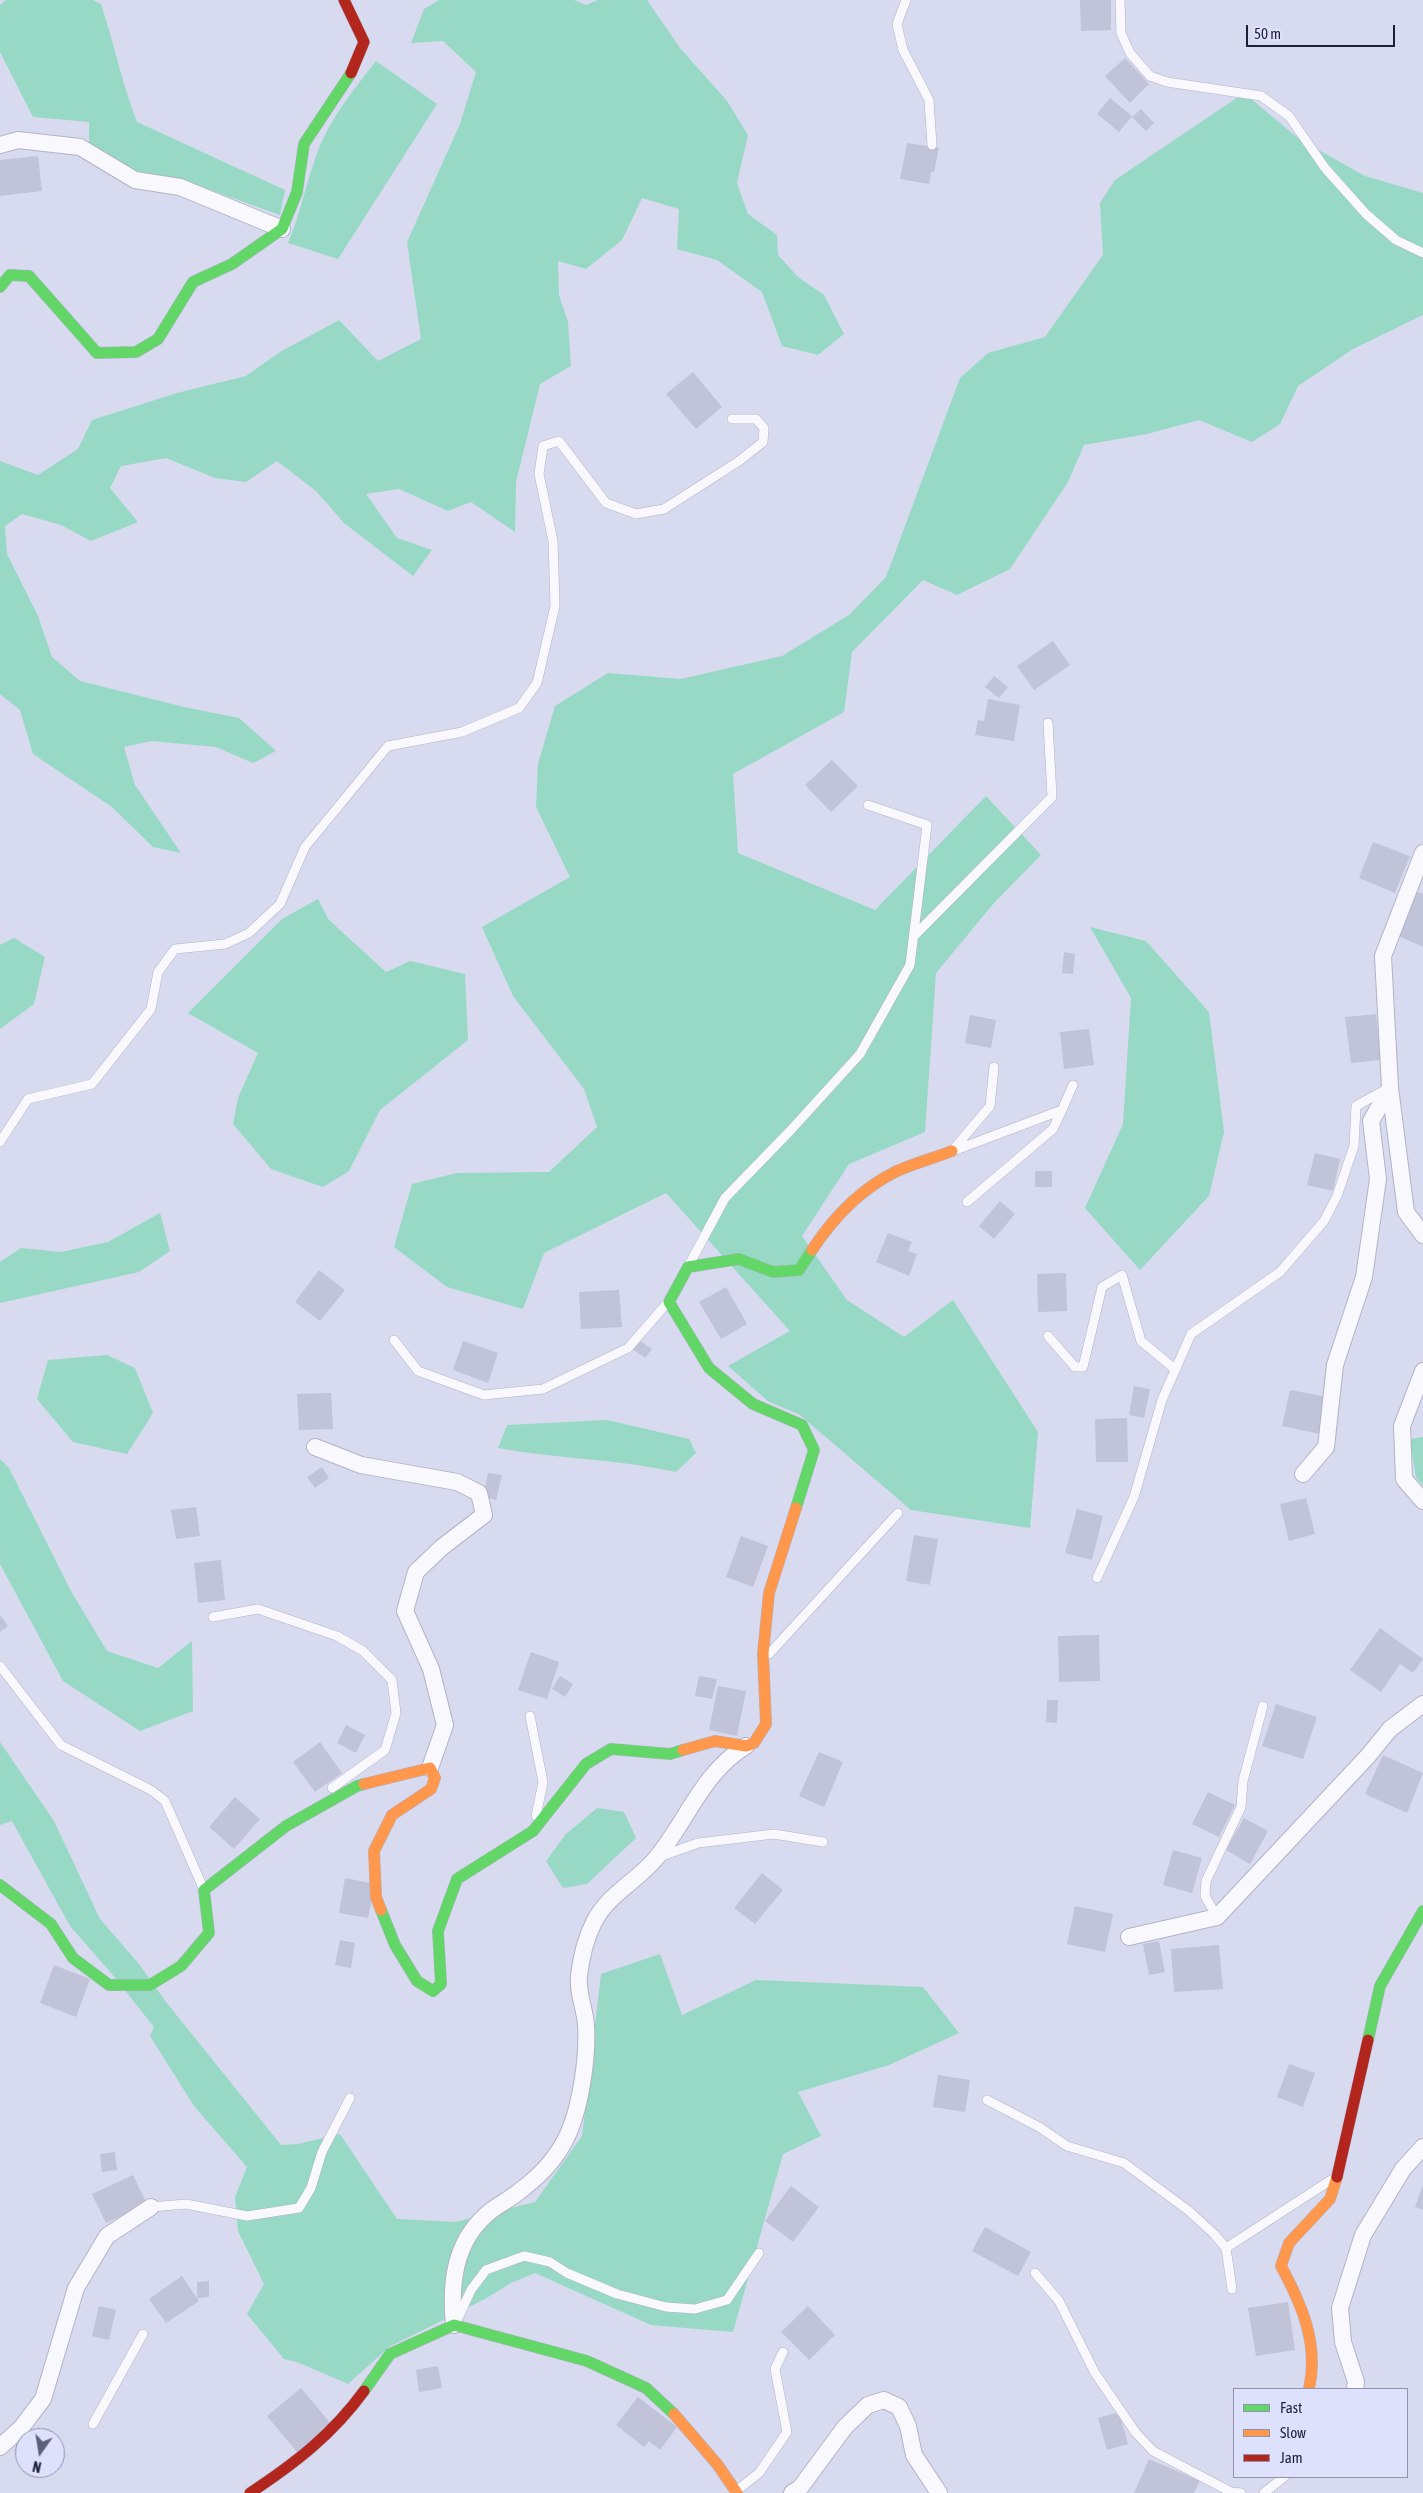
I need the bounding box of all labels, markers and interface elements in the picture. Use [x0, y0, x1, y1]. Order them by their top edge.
scale bar [1248, 15, 1397, 47]
text: 50 m [1254, 25, 1281, 42]
legend [1233, 2388, 1408, 2478]
text: Fast [1280, 2399, 1302, 2416]
text: Slow [1280, 2424, 1306, 2441]
north arrow [15, 2428, 65, 2478]
text: Jam [1280, 2449, 1303, 2466]
text: N [31, 2458, 43, 2475]

